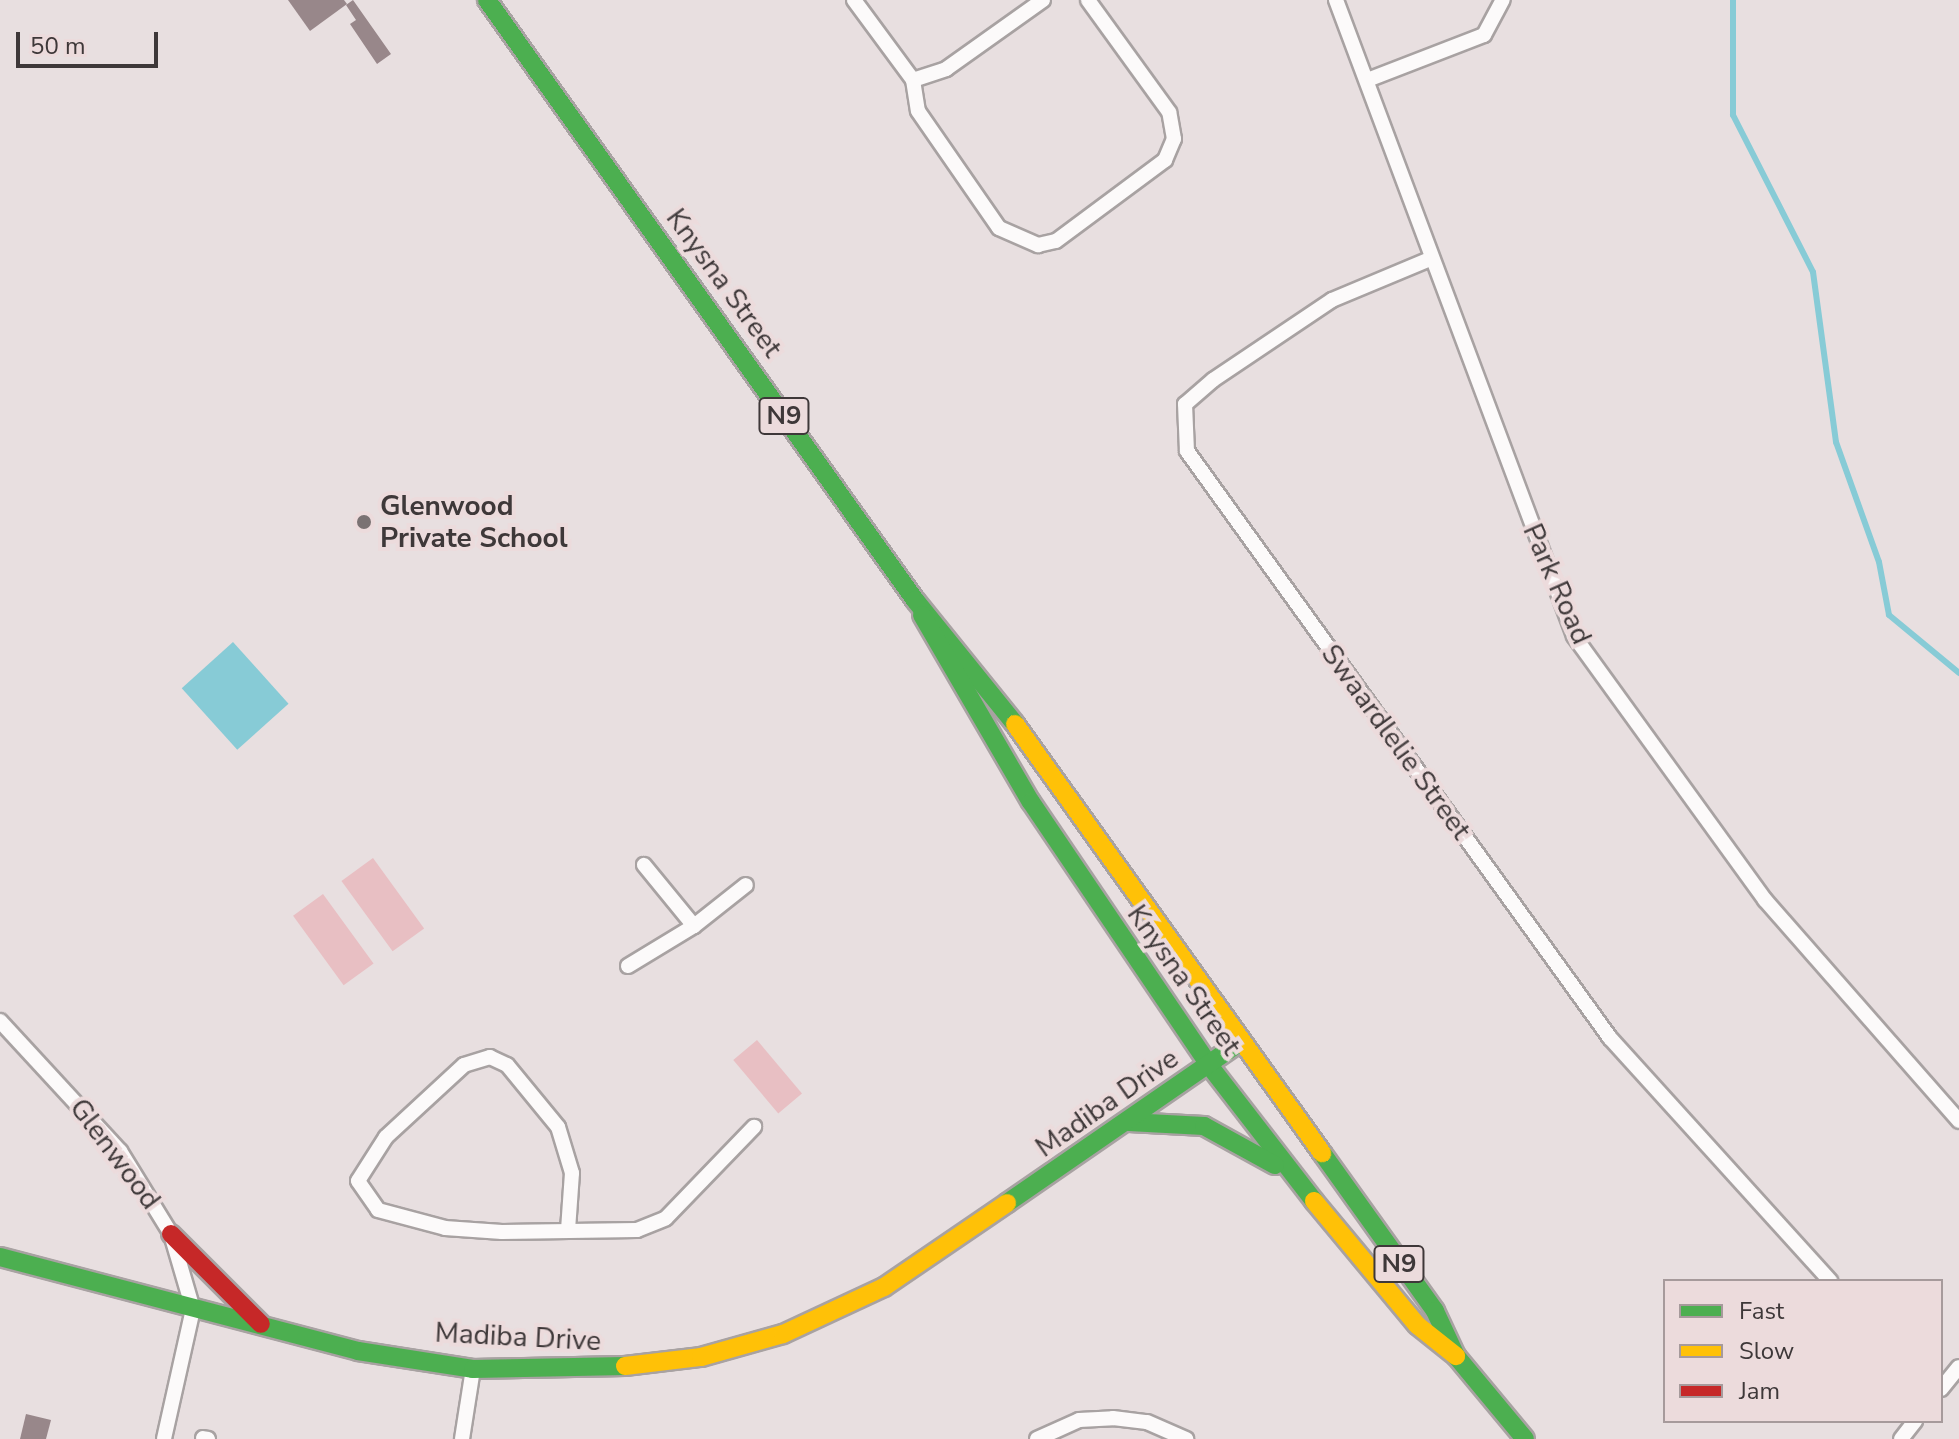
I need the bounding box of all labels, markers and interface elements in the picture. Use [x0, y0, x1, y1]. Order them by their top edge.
scale bar [20, 16, 162, 66]
text: 50 m [30, 30, 86, 62]
street label: Knysna Street [659, 202, 789, 364]
road number: N9 [758, 394, 810, 438]
place label: Glenwood Private School [380, 489, 568, 555]
marker: Glenwood Private School [355, 513, 373, 531]
street label: Park Road [1516, 519, 1598, 649]
street label: Swaardlelie Street [1314, 638, 1478, 846]
street label: Knysna Street [1120, 899, 1248, 1061]
street label: Madiba Drive [1029, 1042, 1185, 1164]
street label: Glenwood [62, 1092, 168, 1216]
road number: N9 [1373, 1242, 1425, 1286]
legend [1663, 1279, 1943, 1423]
text: Fast [1739, 1295, 1784, 1327]
street label: Madiba Drive [434, 1316, 602, 1358]
text: Slow [1739, 1335, 1794, 1367]
text: Jam [1739, 1375, 1780, 1407]

